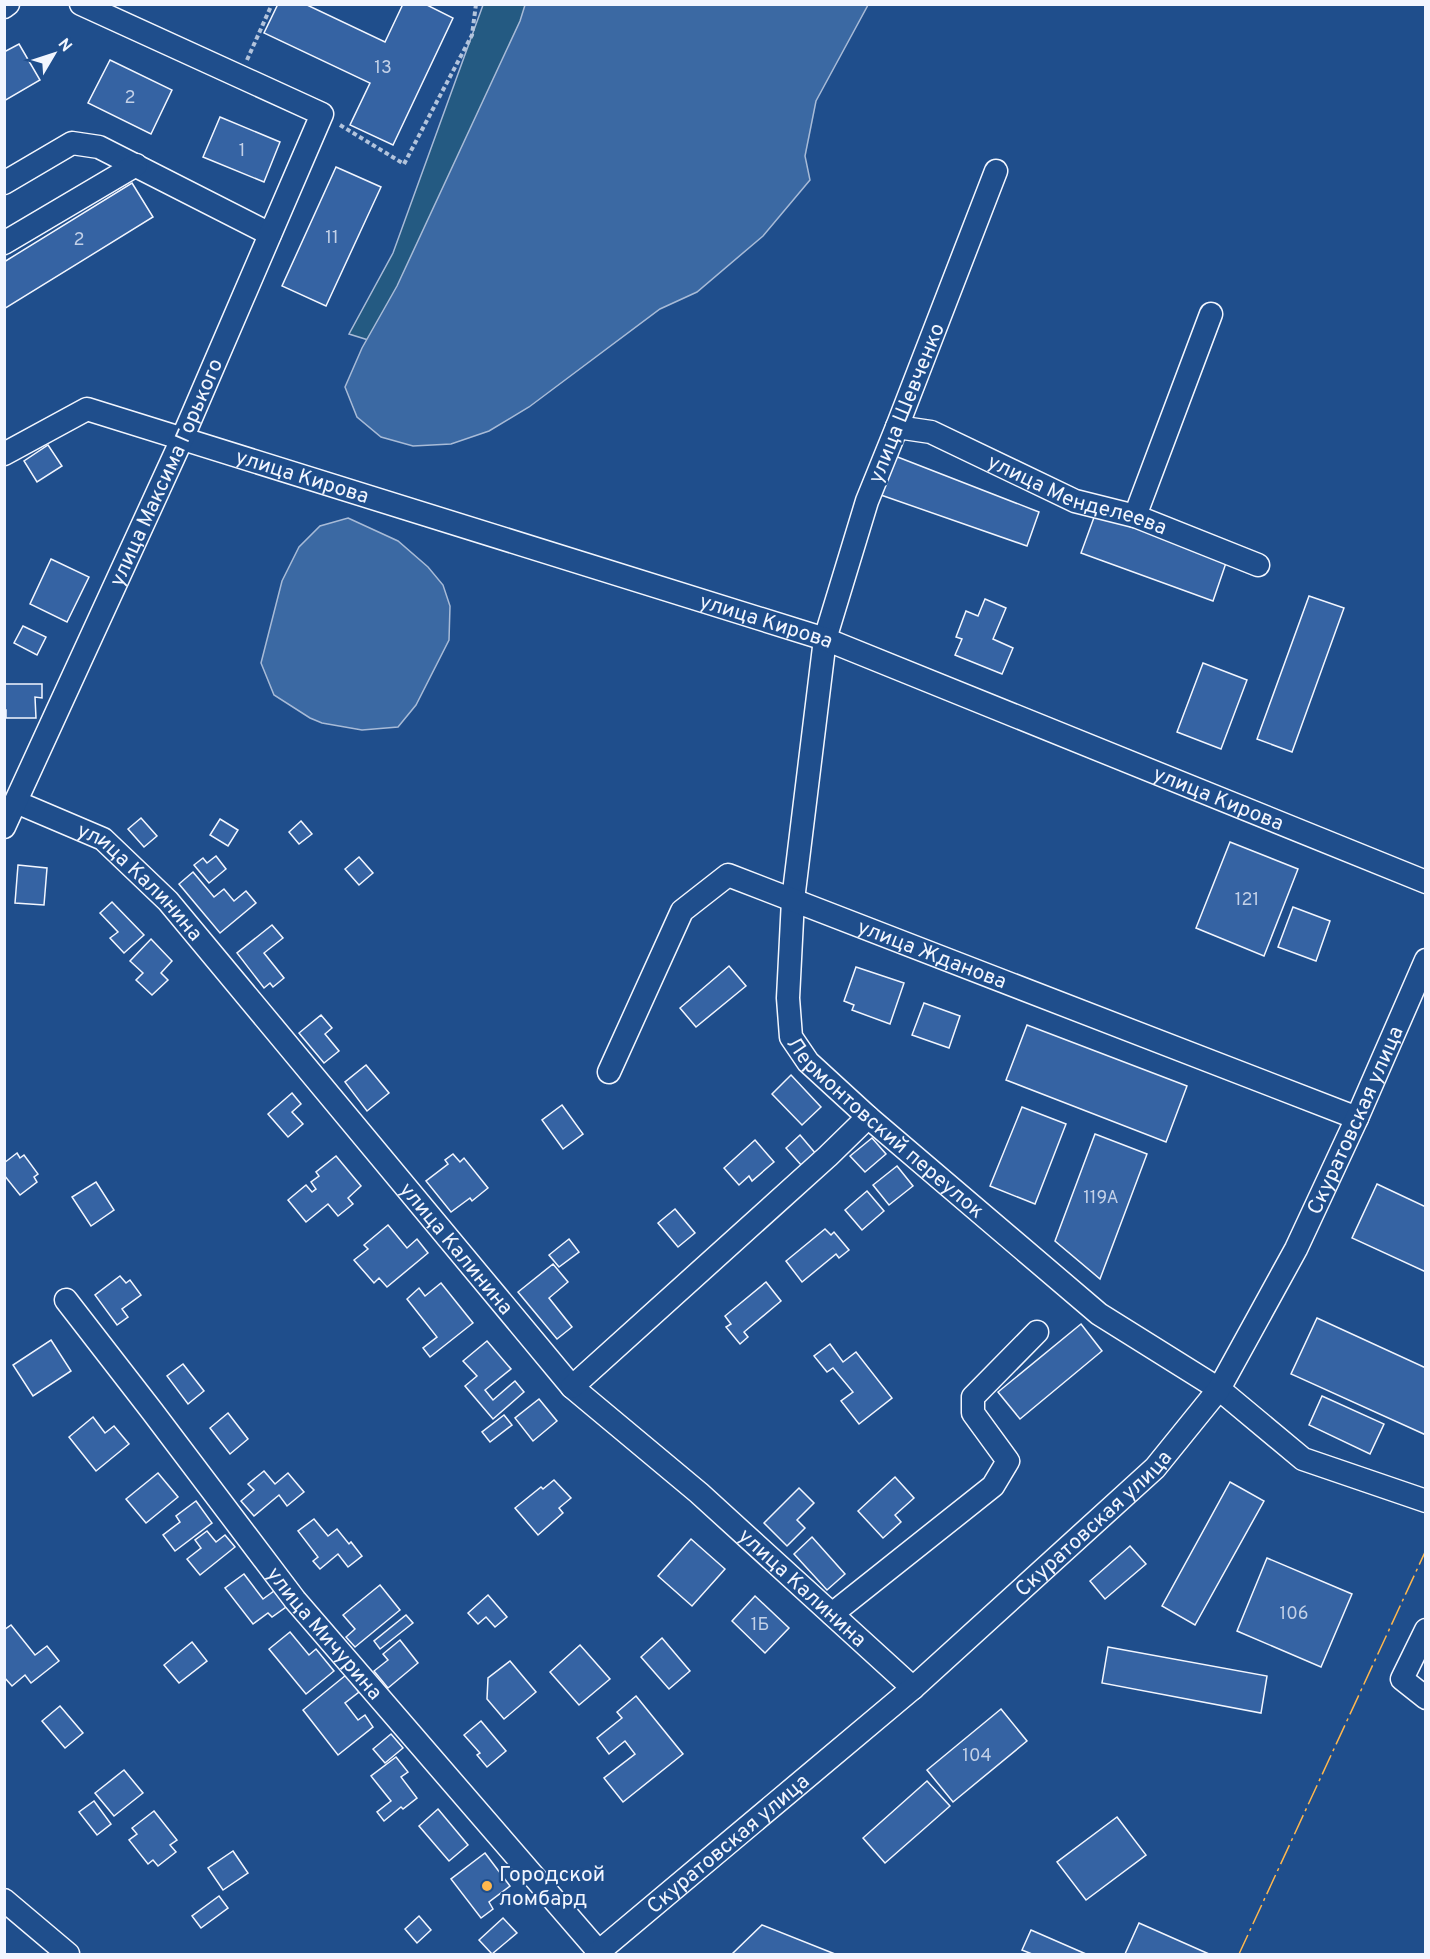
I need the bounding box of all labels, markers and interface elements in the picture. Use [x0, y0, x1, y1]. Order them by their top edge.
north arrow [24, 24, 84, 84]
text: N [53, 35, 75, 57]
house number: 13 [374, 57, 392, 80]
house number: 2 [124, 87, 136, 110]
house number: 1 [239, 140, 245, 163]
house number: 11 [325, 227, 339, 250]
house number: 2 [73, 229, 85, 252]
street label: улица Шевченко [863, 320, 952, 488]
street label: улица Максима Горького [104, 355, 230, 591]
street label: улица Кирова [232, 444, 372, 511]
street label: улица Менделеева [983, 449, 1170, 542]
street label: улица Кирова [696, 589, 837, 656]
street label: улица Кирова [1149, 761, 1287, 838]
street label: улица Калинина [73, 817, 208, 947]
house number: 121 [1235, 889, 1259, 912]
street label: улица Жданова [853, 914, 1010, 996]
street label: Скуратовская улица [1302, 1022, 1410, 1219]
street label: Лермонтовский переулок [780, 1032, 989, 1225]
street label: улица Калинина [393, 1177, 518, 1321]
house number: 119А [1083, 1187, 1119, 1210]
street label: Скуратовская улица [1010, 1445, 1179, 1604]
street label: улица Калинина [732, 1523, 871, 1654]
street label: улица Мичурина [260, 1562, 388, 1706]
house number: 106 [1279, 1603, 1309, 1626]
house number: 1Б [751, 1614, 769, 1637]
house number: 104 [962, 1745, 992, 1768]
street label: Скуратовская улица [642, 1769, 816, 1921]
place label: Городской ломбард [499, 1862, 605, 1913]
marker: Городской ломбард [480, 1879, 494, 1893]

